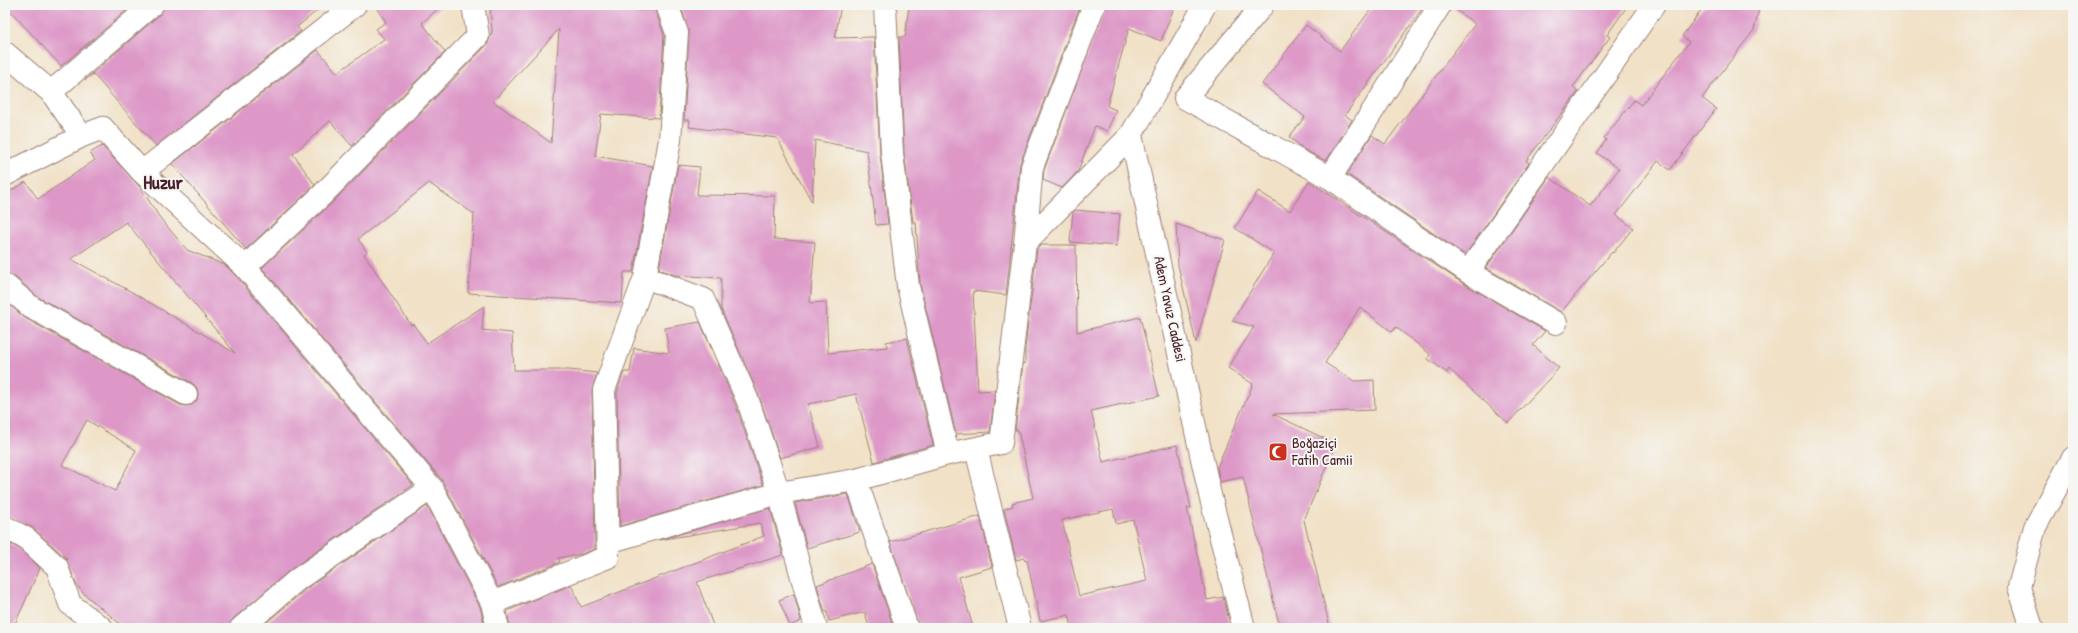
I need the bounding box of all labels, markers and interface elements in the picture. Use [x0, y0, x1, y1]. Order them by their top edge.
district label: Huzur [143, 169, 183, 195]
street label: Adem Yavuz Caddesi [1149, 254, 1192, 364]
place label: Boğaziçi Fatih Camii [1291, 432, 1353, 470]
mosque icon: Boğaziçi Fatih Camii [1267, 441, 1289, 463]

